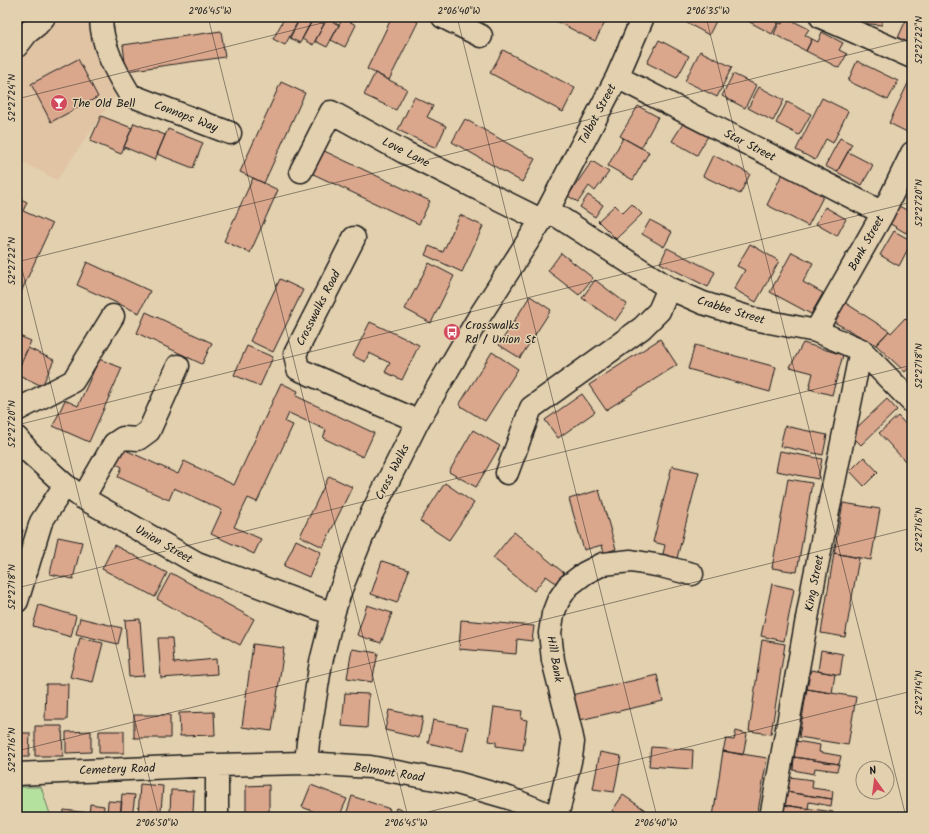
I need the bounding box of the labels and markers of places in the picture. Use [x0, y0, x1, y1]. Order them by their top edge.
bar icon: The Old Bell [49, 93, 69, 113]
place label: The Old Bell [72, 94, 135, 113]
place label: Crosswalks Rd / Union St [465, 316, 536, 349]
bus stop icon: Crosswalks Rd / Union St [442, 322, 462, 342]

